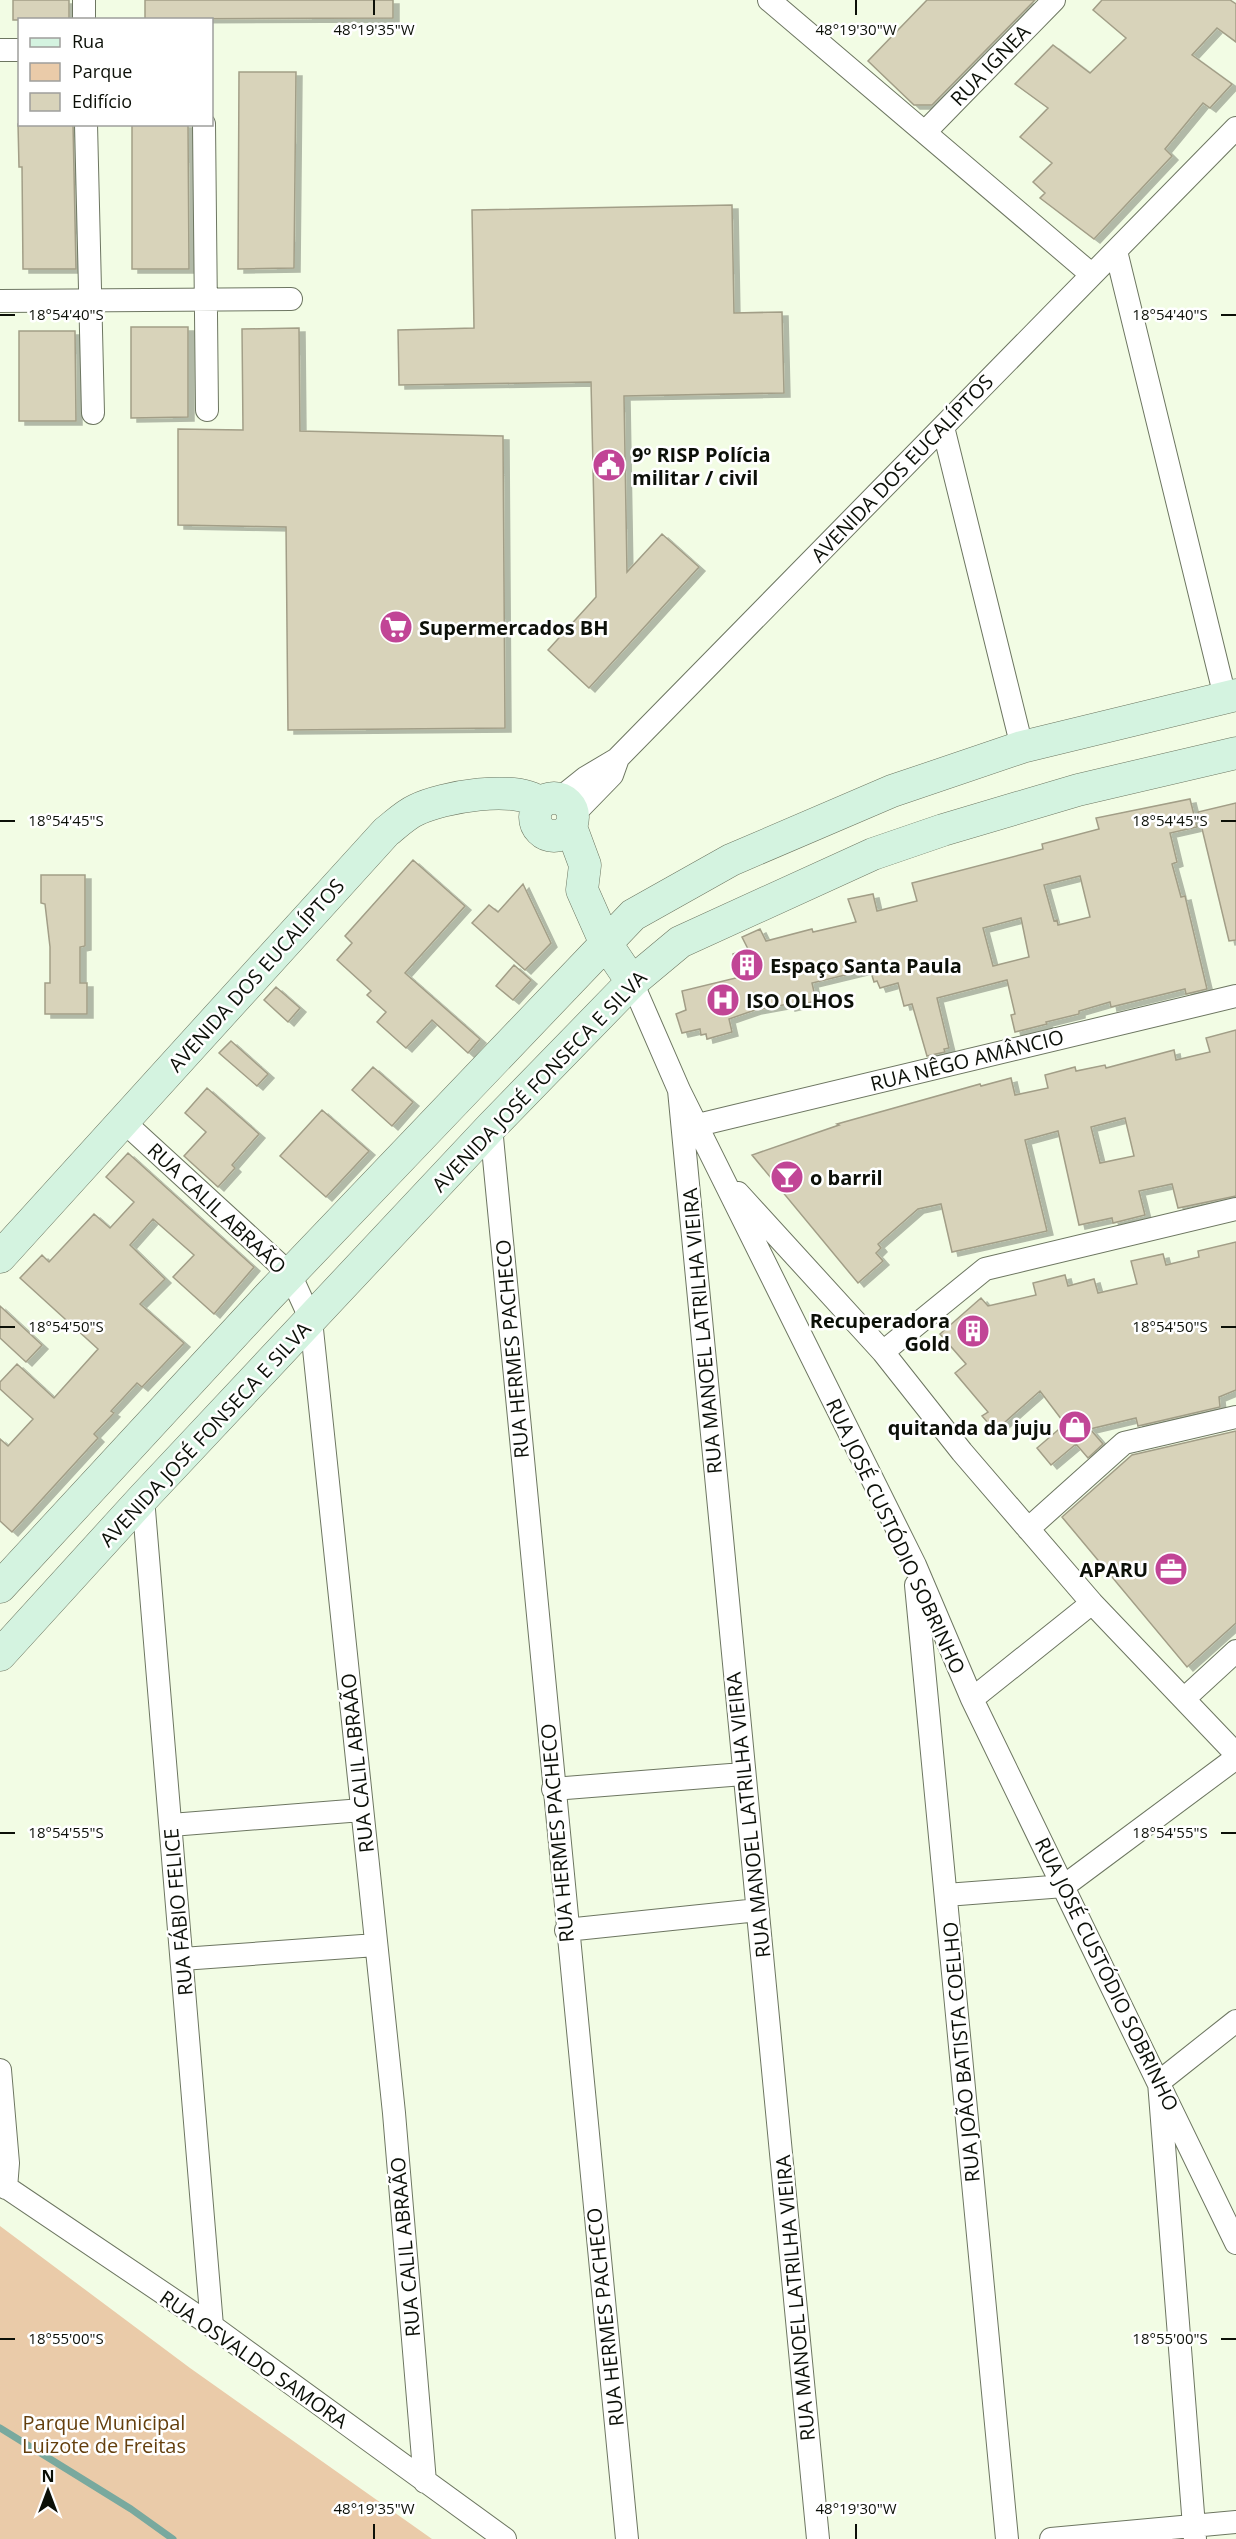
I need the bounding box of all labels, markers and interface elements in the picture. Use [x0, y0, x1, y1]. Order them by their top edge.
legend [18, 18, 213, 126]
street label: RUA IGNEA [944, 18, 1036, 112]
text: 48°19'35"W [334, 19, 415, 39]
text: 48°19'30"W [816, 19, 897, 39]
text: Rua [72, 29, 104, 53]
text: Parque [72, 59, 132, 83]
text: Edifício [72, 89, 132, 113]
text: 18°54'40"S [28, 304, 104, 324]
text: 18°54'40"S [1132, 304, 1208, 324]
street label: AVENIDA DOS EUCALÍPTOS [805, 368, 999, 568]
place label: 9º RISP Polícia militar / civil [632, 441, 771, 491]
public building icon: 9º RISP Polícia militar / civil [591, 447, 627, 483]
supermarket icon: Supermercados BH [378, 609, 414, 645]
place label: Supermercados BH [419, 614, 609, 641]
text: 18°54'45"S [28, 810, 104, 830]
text: 18°54'45"S [1132, 810, 1208, 830]
street label: AVENIDA DOS EUCALÍPTOS [162, 873, 350, 1077]
building icon: Espaço Santa Paula [729, 947, 765, 983]
place label: Espaço Santa Paula [770, 952, 962, 979]
street label: AVENIDA JOSÉ FONSECA E SILVA [426, 964, 653, 1198]
hospital icon: ISO OLHOS [705, 982, 741, 1018]
place label: ISO OLHOS [746, 987, 854, 1014]
street label: RUA NÊGO AMÂNCIO [868, 1023, 1066, 1097]
street label: RUA CALIL ABRAÃO [142, 1137, 292, 1279]
bar icon: o barril [769, 1159, 805, 1195]
place label: o barril [810, 1164, 883, 1191]
street label: RUA MANOEL LATRILHA VIEIRA [676, 1187, 728, 1475]
street label: RUA HERMES PACHECO [489, 1238, 535, 1460]
place label: Recuperadora Gold [810, 1307, 950, 1357]
building icon: Recuperadora Gold [955, 1313, 991, 1349]
street label: AVENIDA JOSÉ FONSECA E SILVA [93, 1315, 317, 1552]
text: 18°54'50"S [28, 1316, 104, 1336]
text: 18°54'50"S [1132, 1316, 1208, 1336]
street label: RUA JOSÉ CUSTÓDIO SOBRINHO [820, 1394, 972, 1678]
shop icon: quitanda da juju [1057, 1409, 1093, 1445]
place label: quitanda da juju [888, 1414, 1052, 1441]
office icon: APARU [1153, 1551, 1189, 1587]
place label: APARU [1080, 1556, 1148, 1583]
street label: RUA MANOEL LATRILHA VIEIRA [720, 1671, 776, 1959]
street label: RUA CALIL ABRAÃO [334, 1672, 380, 1854]
street label: RUA HERMES PACHECO [534, 1722, 580, 1944]
text: 18°54'55"S [28, 1822, 104, 1842]
text: 18°54'55"S [1132, 1822, 1208, 1842]
street label: RUA FÁBIO FELICE [157, 1827, 199, 1997]
street label: RUA JOSÉ CUSTÓDIO SOBRINHO [1029, 1833, 1185, 2115]
street label: RUA JOÃO BATISTA COELHO [936, 1921, 986, 2183]
street label: RUA MANOEL LATRILHA VIEIRA [769, 2154, 821, 2442]
street label: RUA CALIL ABRAÃO [384, 2156, 426, 2338]
street label: RUA HERMES PACHECO [580, 2206, 630, 2428]
street label: RUA OSVALDO SAMORA [155, 2284, 354, 2434]
text: 18°55'00"S [28, 2328, 104, 2348]
text: 18°55'00"S [1132, 2328, 1208, 2348]
park label: Parque Municipal Luizote de Freitas [22, 2409, 186, 2459]
north arrow [18, 2461, 78, 2521]
text: N [41, 2465, 55, 2487]
text: 48°19'35"W [334, 2498, 415, 2518]
text: 48°19'30"W [816, 2498, 897, 2518]

